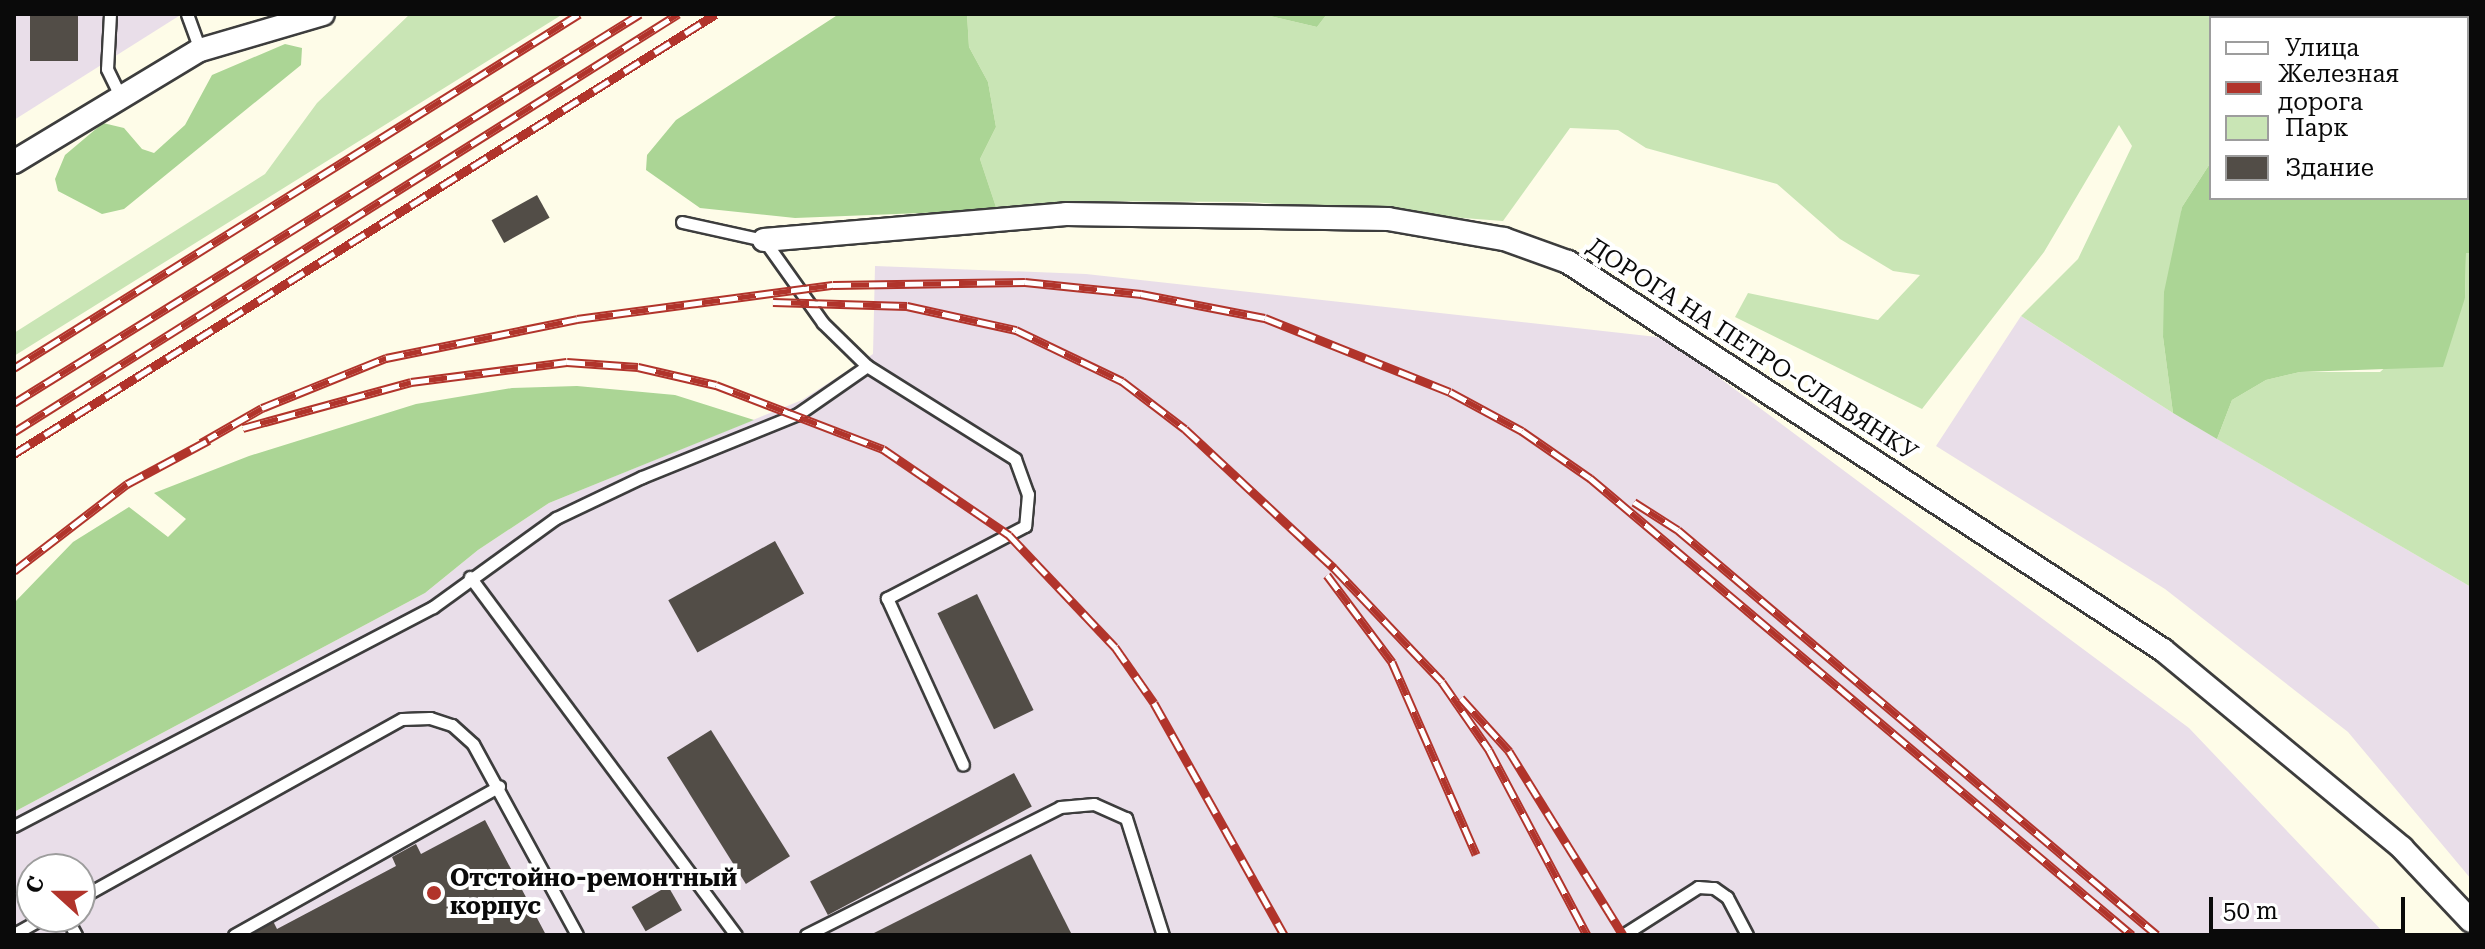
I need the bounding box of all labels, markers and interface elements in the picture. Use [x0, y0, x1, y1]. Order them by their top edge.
legend [2209, 16, 2469, 200]
text: Улица [2285, 34, 2359, 62]
text: Железная дорога [2278, 60, 2399, 116]
text: Парк [2285, 114, 2348, 142]
text: Здание [2285, 154, 2374, 182]
street label: ДОРОГА НА ПЕТРО-СЛАВЯНКУ [1582, 232, 1922, 468]
north arrow [16, 853, 96, 933]
place label: Отстойно-ремонтный корпус [450, 865, 737, 921]
text: С [21, 873, 49, 897]
scale bar [2213, 881, 2409, 931]
marker: Отстойно-ремонтный корпус [425, 884, 443, 902]
text: 50 m [2223, 897, 2278, 925]

